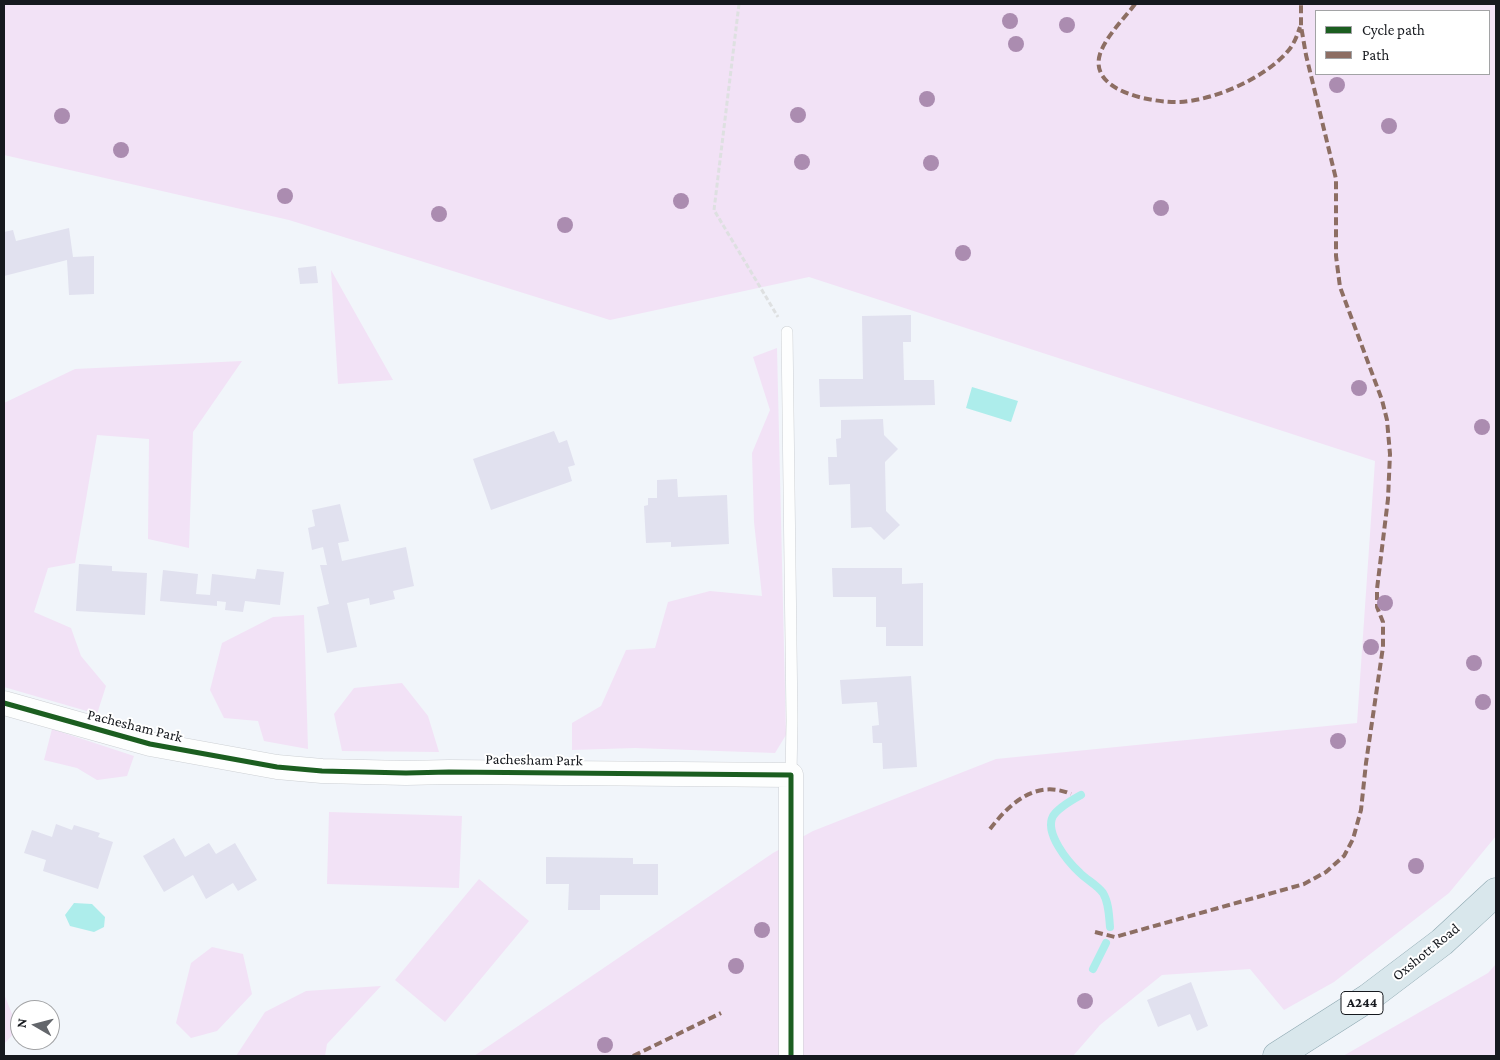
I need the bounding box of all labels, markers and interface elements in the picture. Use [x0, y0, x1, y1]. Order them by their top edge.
legend [1315, 10, 1490, 75]
text: Cycle path [1362, 22, 1425, 38]
text: Path [1362, 47, 1389, 63]
street label: Pachesham Park [86, 705, 184, 747]
street label: Pachesham Park [485, 750, 583, 770]
street label: Oxshott Road [1389, 919, 1463, 985]
road number: A244 [1341, 991, 1383, 1014]
north arrow [10, 1000, 60, 1050]
text: N [13, 1017, 30, 1029]

